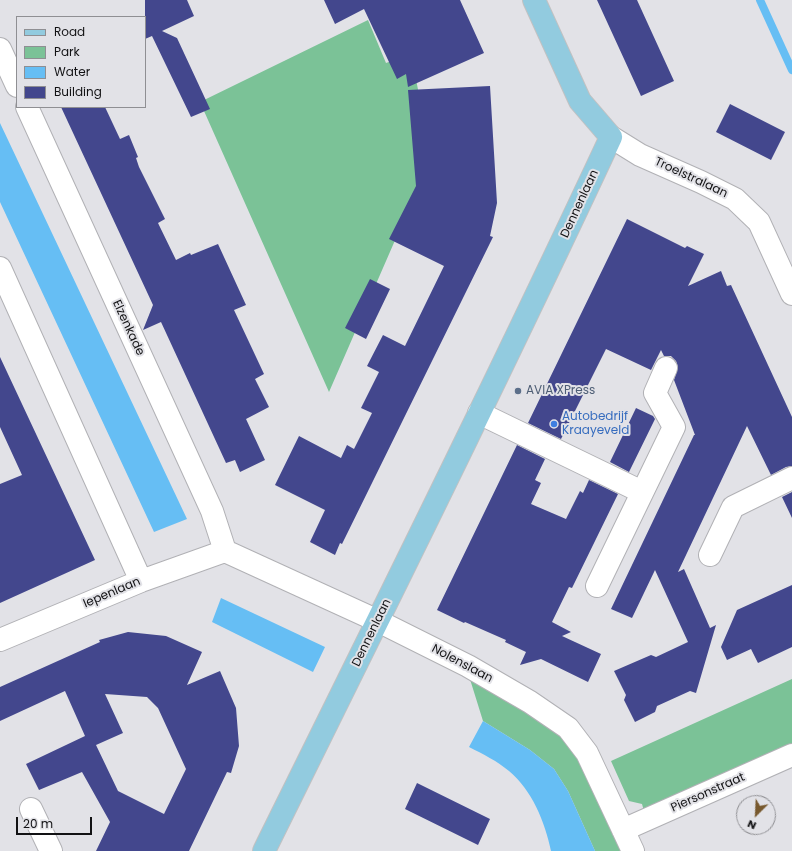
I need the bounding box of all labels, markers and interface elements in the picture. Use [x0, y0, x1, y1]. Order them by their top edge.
legend [16, 16, 146, 108]
text: Road [54, 23, 85, 40]
text: Park [54, 43, 80, 60]
text: Water [54, 63, 90, 80]
text: Building [54, 83, 102, 100]
street label: Troelstralaan [652, 155, 730, 201]
street label: Dennenlaan [558, 168, 602, 240]
street label: Elzenkade [109, 298, 147, 358]
place label: AVIA XPress [526, 384, 595, 398]
marker: AVIA XPress [513, 386, 523, 396]
place label: Autobedrijf Kraayeveld [562, 410, 629, 438]
marker: Autobedrijf Kraayeveld [549, 419, 559, 429]
street label: Iepenlaan [81, 575, 143, 611]
street label: Dennenlaan [349, 597, 395, 669]
street label: Nolenslaan [429, 642, 495, 686]
street label: Piersonstraat [669, 770, 747, 816]
north arrow [736, 795, 776, 835]
scale bar [18, 809, 94, 835]
text: 20 m [23, 815, 53, 832]
text: N [744, 816, 759, 834]

